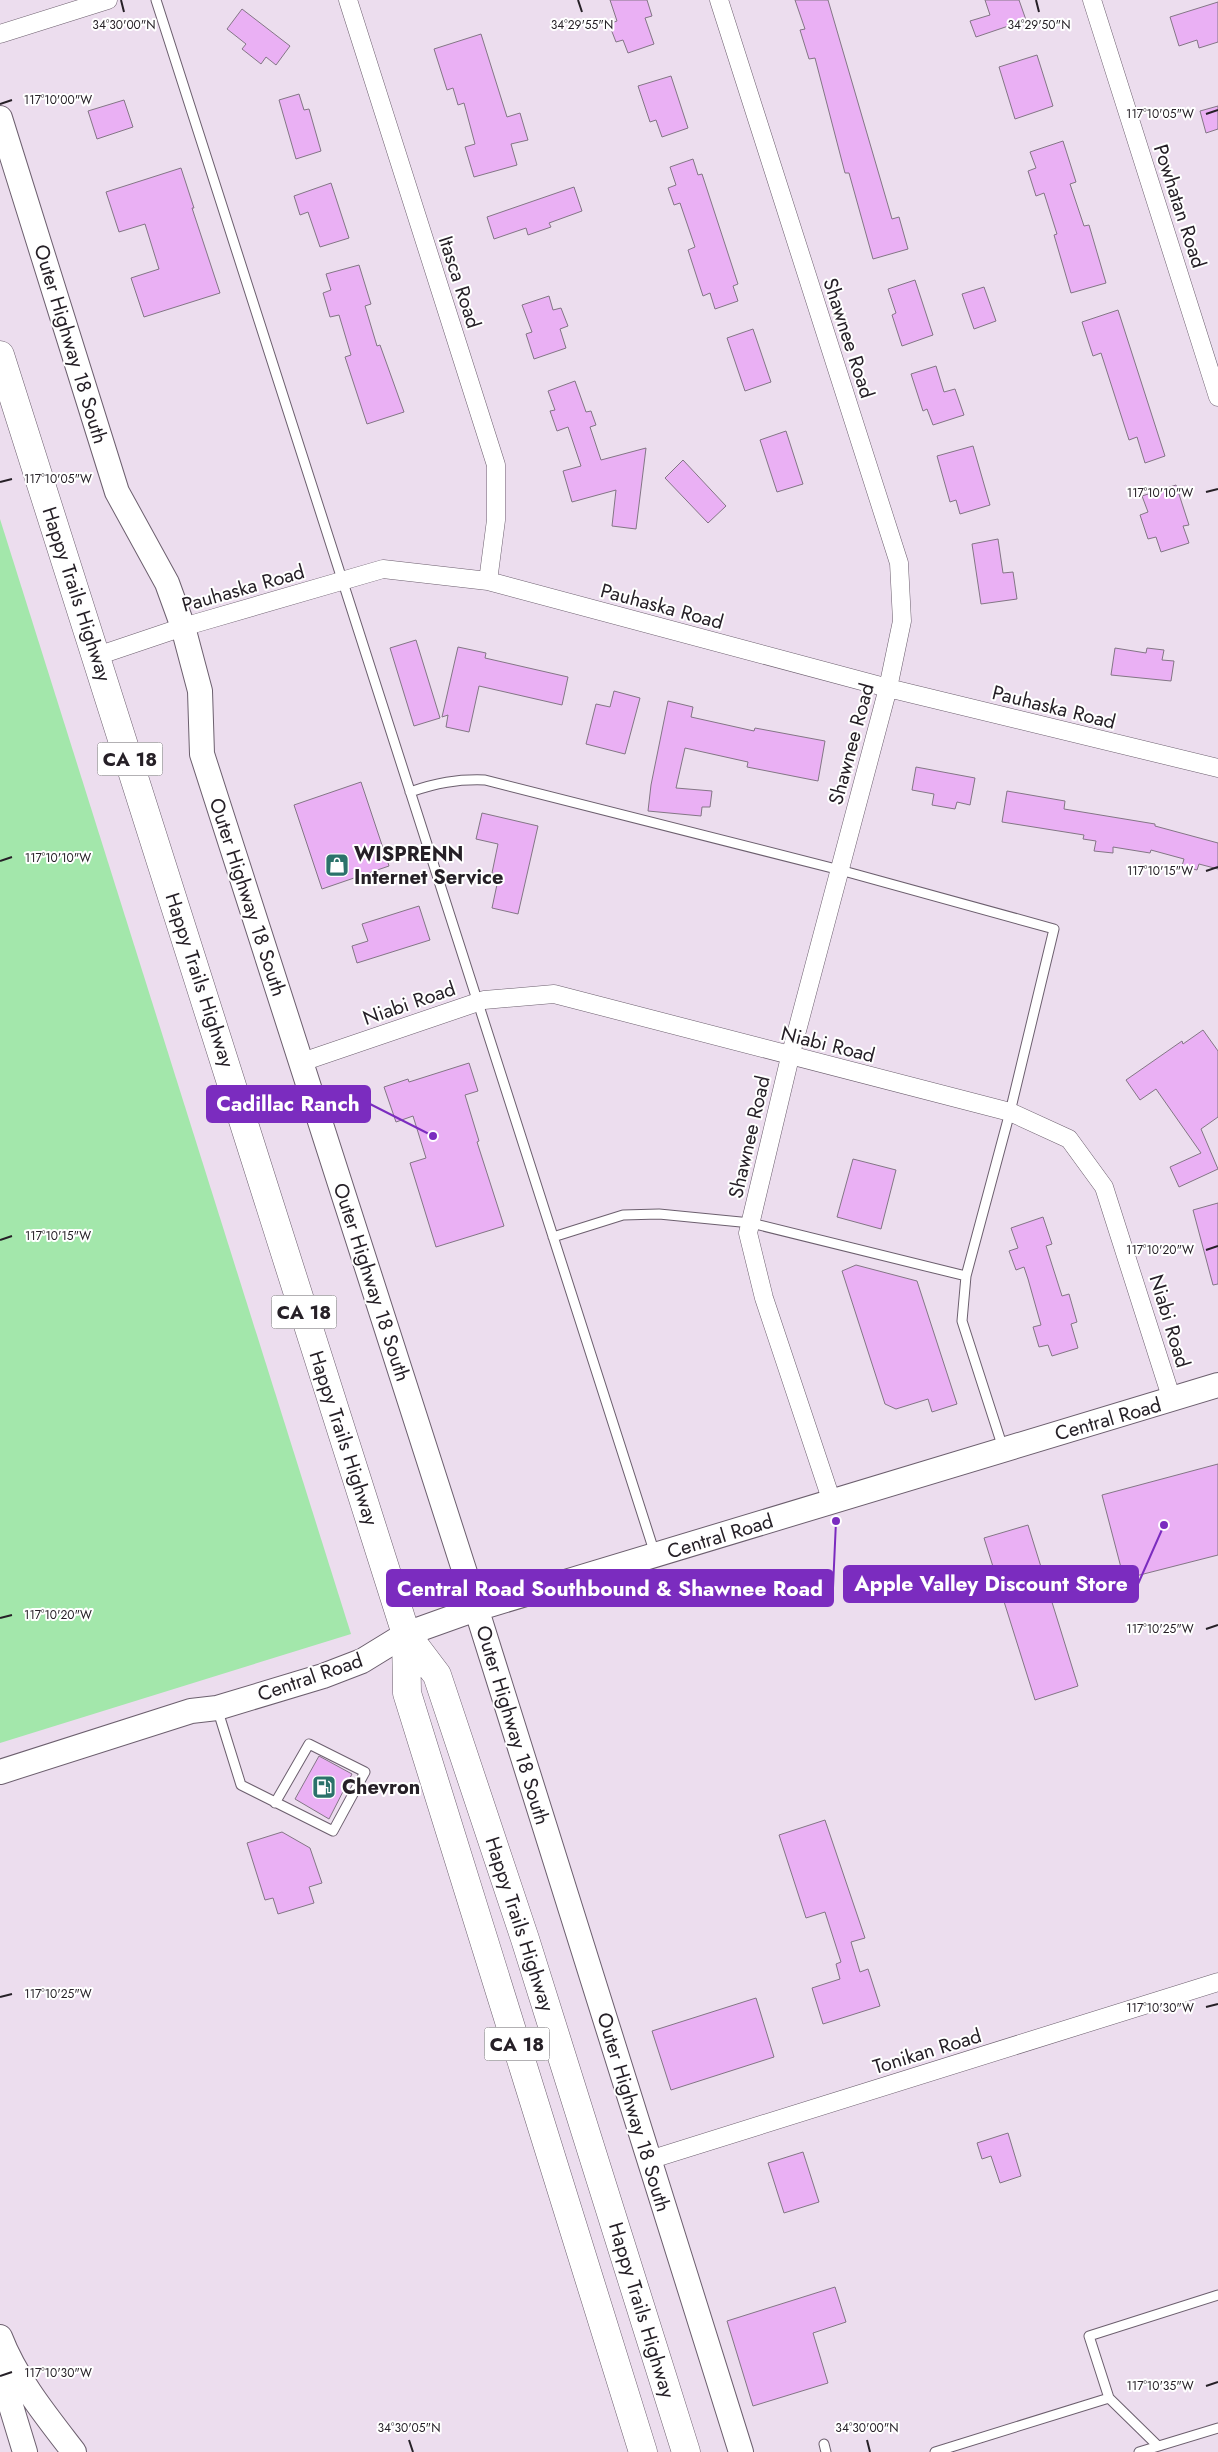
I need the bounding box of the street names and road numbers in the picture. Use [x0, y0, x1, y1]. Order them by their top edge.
street label: Powhatan Road [1146, 140, 1213, 272]
street label: Itasca Road [431, 232, 488, 332]
street label: Outer Highway 18 South [26, 241, 115, 447]
street label: Shawnee Road [815, 274, 882, 402]
street label: Happy Trails Highway [35, 503, 119, 686]
street label: Pauhaska Road [178, 557, 308, 620]
street label: Pauhaska Road [597, 576, 727, 637]
street label: Pauhaska Road [989, 678, 1119, 737]
street label: Shawnee Road [821, 680, 882, 808]
road number: CA 18 [98, 742, 162, 776]
street label: Outer Highway 18 South [202, 794, 293, 1000]
street label: Happy Trails Highway [158, 889, 242, 1072]
street label: Niabi Road [359, 974, 459, 1033]
street label: Niabi Road [778, 1019, 878, 1070]
street label: Shawnee Road [721, 1073, 778, 1201]
street label: Outer Highway 18 South [326, 1179, 417, 1385]
street label: Niabi Road [1142, 1271, 1197, 1371]
road number: CA 18 [272, 1295, 336, 1328]
street label: Happy Trails Highway [302, 1347, 386, 1530]
street label: Central Road [1051, 1390, 1165, 1449]
street label: Central Road [664, 1507, 777, 1566]
street label: Outer Highway 18 South [468, 1622, 557, 1828]
street label: Central Road [254, 1646, 367, 1709]
street label: Happy Trails Highway [478, 1833, 562, 2016]
street label: Outer Highway 18 South [589, 2009, 678, 2215]
street label: Tonikan Road [869, 2021, 985, 2082]
road number: CA 18 [484, 2028, 550, 2060]
street label: Happy Trails Highway [601, 2219, 682, 2402]

